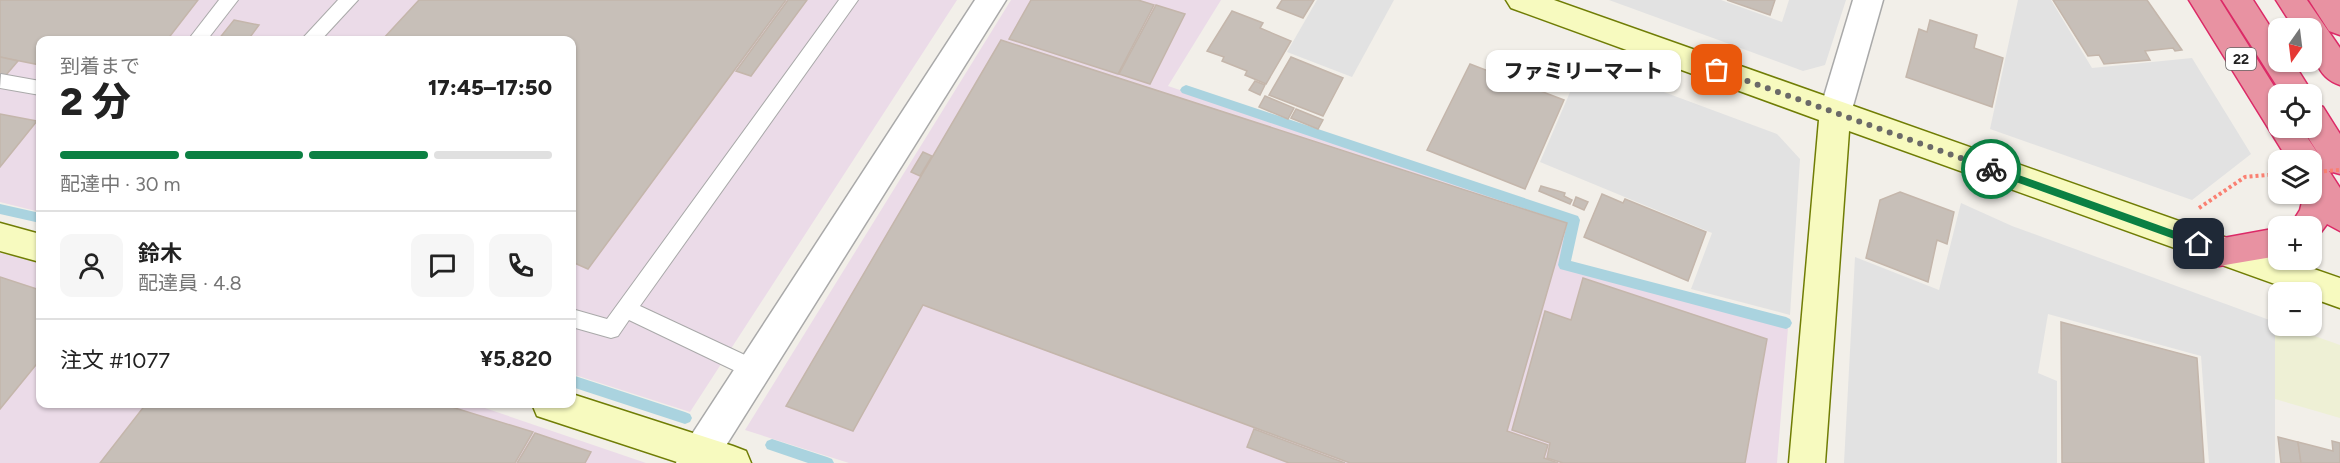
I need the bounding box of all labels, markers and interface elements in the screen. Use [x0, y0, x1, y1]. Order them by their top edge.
north arrow [2268, 18, 2322, 72]
map controls [2268, 18, 2322, 336]
pin [1691, 44, 1742, 95]
road number: 22 [2226, 48, 2256, 70]
callout: ファミリーマート [1486, 49, 1681, 91]
icon: bag [1700, 53, 1733, 86]
text: 到着まで [60, 54, 140, 78]
text: ファミリーマート [1504, 59, 1664, 83]
text: 17:45–17:50 [428, 74, 552, 101]
text: 2 分 [60, 78, 131, 125]
button: locate [2268, 84, 2322, 138]
courier [1961, 139, 2021, 199]
button: layers [2268, 150, 2322, 204]
icon: bike [1975, 153, 2008, 186]
text: 配達中 · 30 m [60, 172, 181, 196]
button: + [2268, 216, 2322, 270]
pin [2173, 218, 2224, 269]
icon: home [2182, 227, 2215, 260]
button: person [60, 234, 123, 297]
button: chat [411, 234, 474, 297]
button: phone [489, 234, 552, 297]
text: 鈴木 [138, 240, 182, 267]
text: 配達員 · 4.8 [138, 271, 242, 295]
button: − [2268, 282, 2322, 336]
text: ¥5,820 [480, 345, 552, 372]
text: 注文 #1077 [60, 347, 170, 374]

